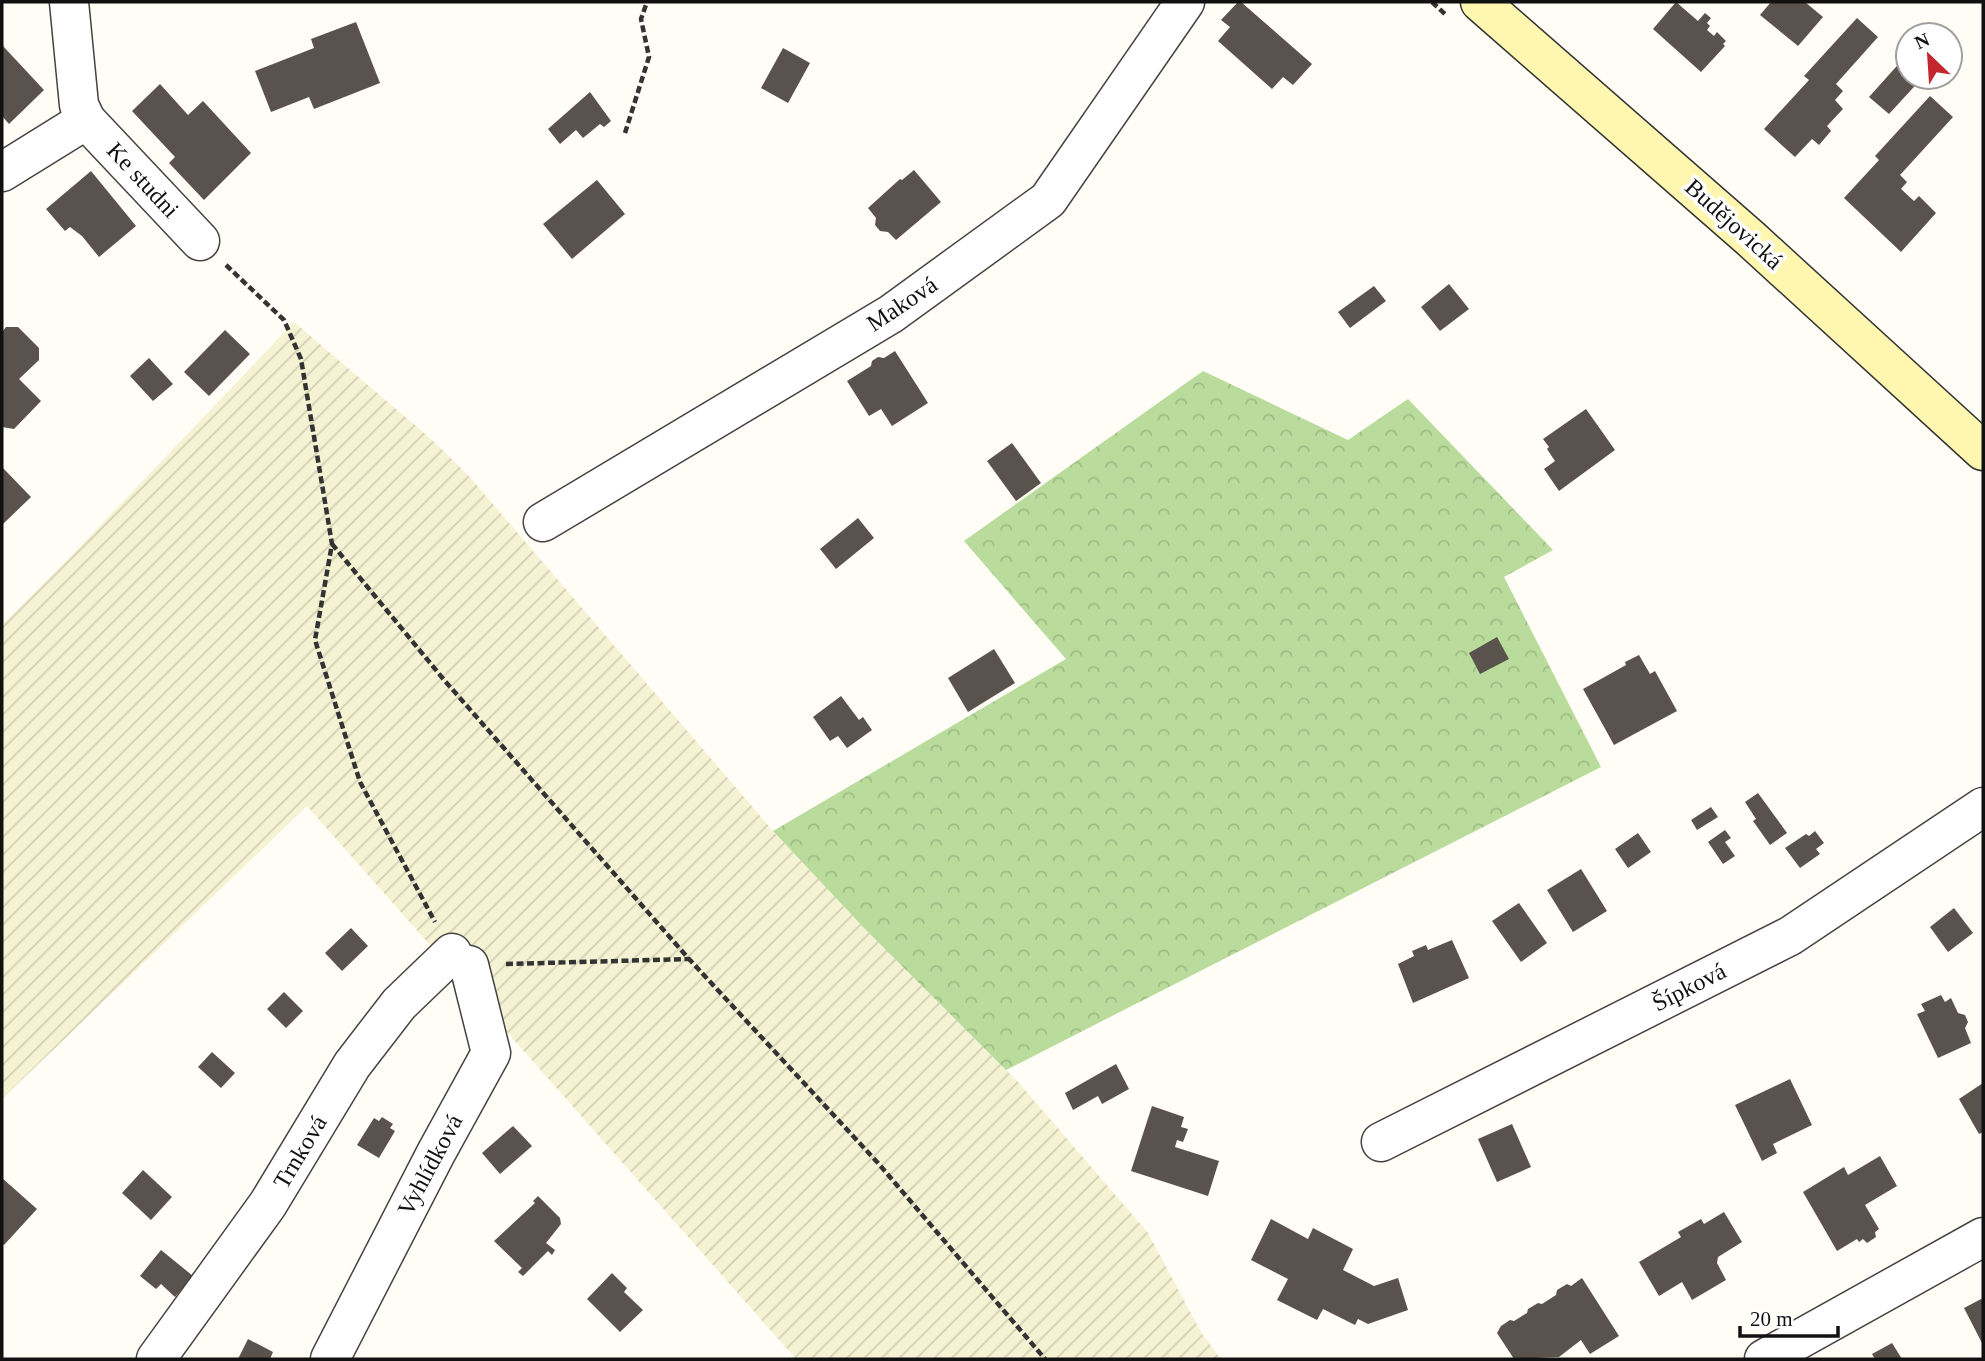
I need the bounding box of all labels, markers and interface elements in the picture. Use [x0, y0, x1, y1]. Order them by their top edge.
north arrow [1894, 21, 1964, 91]
text: N [1911, 29, 1933, 53]
street label: Ke studni [102, 137, 184, 223]
street label: Budějovická [1680, 174, 1788, 274]
street label: Maková [862, 271, 942, 337]
street label: Šípková [1648, 957, 1730, 1016]
street label: Vyhlídková [393, 1110, 468, 1220]
street label: Trnková [268, 1111, 332, 1193]
scale bar [1740, 1294, 1838, 1338]
text: 20 m [1750, 1307, 1793, 1331]

